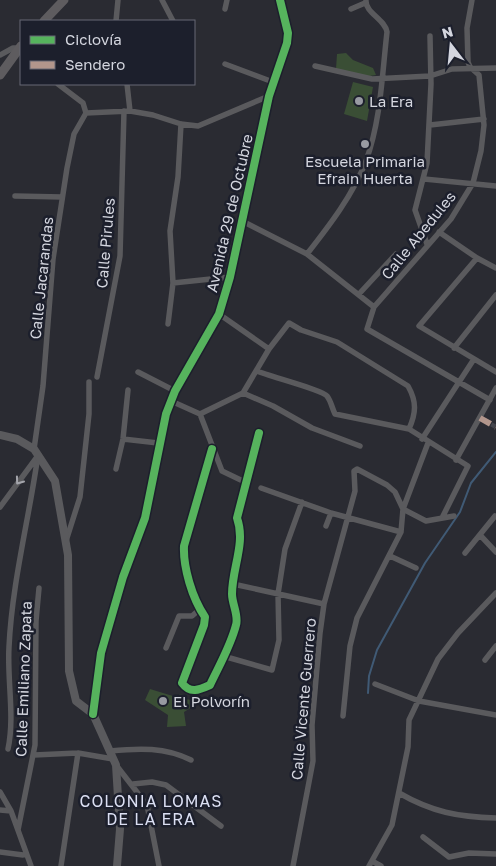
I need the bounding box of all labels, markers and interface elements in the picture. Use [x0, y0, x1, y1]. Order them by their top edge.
legend [20, 20, 195, 85]
north arrow [426, 20, 476, 70]
text: N [440, 22, 455, 42]
text: Ciclovía [65, 30, 122, 48]
text: Sendero [65, 55, 125, 73]
place label: La Era [369, 92, 413, 110]
marker: La Era [353, 95, 365, 107]
street label: Avenida 29 de Octubre [202, 132, 256, 294]
marker: Escuela Primaria Efrain Huerta [359, 138, 371, 150]
place label: Escuela Primaria Efrain Huerta [305, 152, 425, 187]
street label: Calle Abedules [377, 187, 459, 283]
street label: Calle Pirules [92, 197, 118, 289]
street label: Calle Jacarandas [26, 216, 56, 340]
one-way arrow [16, 475, 25, 485]
street label: Calle Emiliano Zapata [11, 601, 35, 757]
street label: Calle Vicente Guerrero [287, 617, 319, 781]
place label: El Polvorín [173, 692, 250, 710]
marker: El Polvorín [157, 695, 169, 707]
district label: COLONIA LOMAS DE LA ERA [80, 791, 222, 829]

